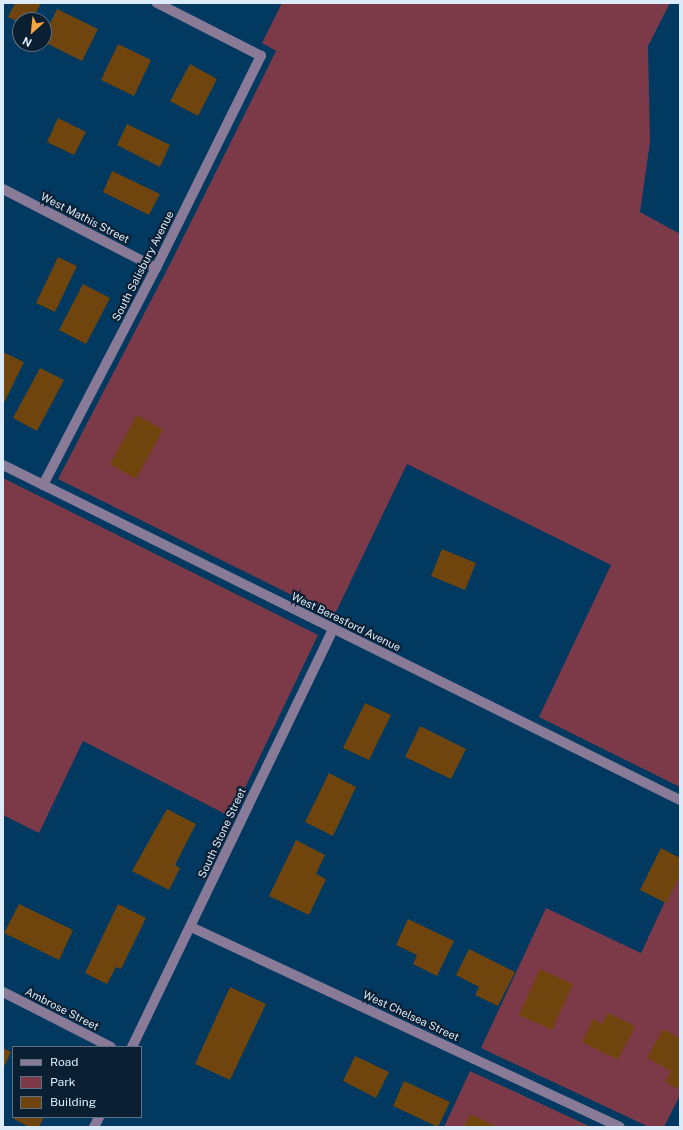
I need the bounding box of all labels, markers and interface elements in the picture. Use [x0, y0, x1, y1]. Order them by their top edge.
north arrow [12, 12, 52, 52]
text: N [20, 35, 34, 49]
street label: West Mathis Street [38, 190, 132, 246]
street label: South Salisbury Avenue [109, 209, 177, 323]
street label: West Beresford Avenue [289, 590, 403, 654]
street label: South Stone Street [195, 786, 249, 880]
street label: Ambrose Street [23, 985, 101, 1033]
street label: West Chelsea Street [361, 988, 461, 1044]
legend [12, 1046, 142, 1118]
text: Road [50, 1055, 78, 1069]
text: Park [50, 1075, 76, 1089]
text: Building [50, 1095, 96, 1109]

